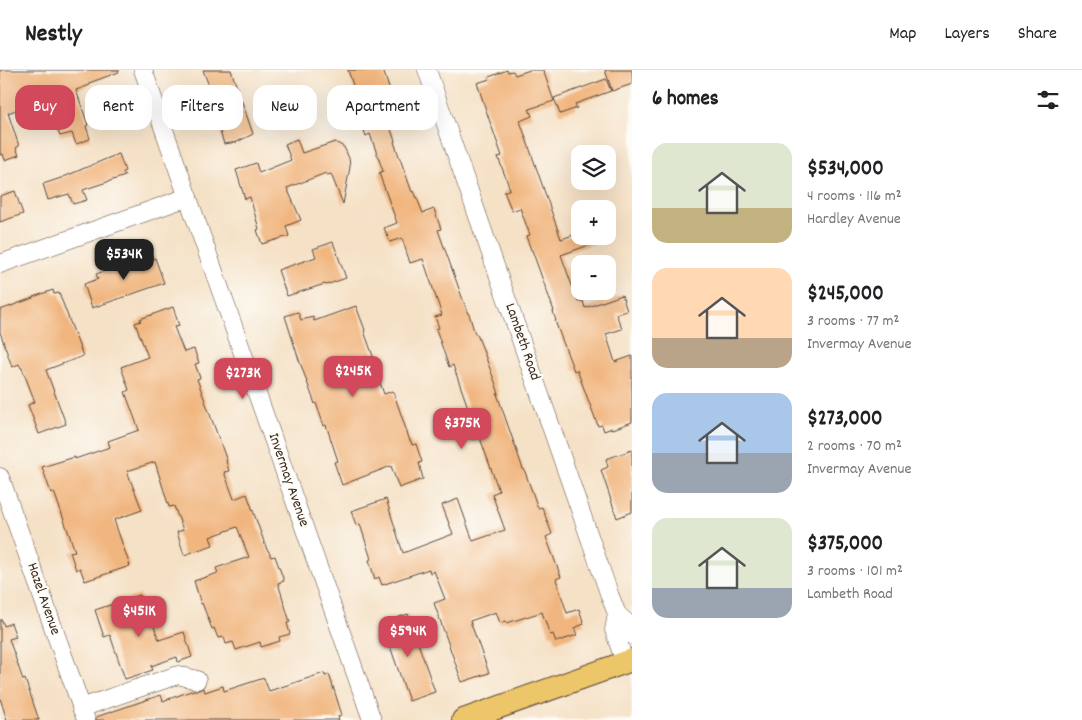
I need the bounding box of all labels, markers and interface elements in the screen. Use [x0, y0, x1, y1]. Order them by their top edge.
text: Nestly [25, 18, 82, 52]
text: Map [889, 22, 916, 47]
text: Layers [944, 22, 990, 47]
text: Share [1018, 22, 1057, 47]
chip: Buy [15, 85, 75, 130]
chip: Rent [85, 85, 152, 130]
chip: Filters [162, 85, 243, 130]
chip: New [253, 85, 317, 130]
chip: Apartment [327, 85, 438, 130]
text: 6 homes [652, 85, 719, 115]
icon: filters [1034, 86, 1062, 114]
map controls [571, 145, 616, 300]
button: layers [571, 145, 616, 190]
text: $534,000 [807, 155, 884, 185]
icon: home [692, 163, 752, 223]
text: 4 rooms · 116 m² [807, 185, 902, 208]
button: + [571, 200, 616, 245]
text: Hardley Avenue [807, 208, 901, 231]
pin: $534K [89, 238, 159, 281]
text: $534K [106, 243, 142, 266]
button: − [571, 255, 616, 300]
text: $245,000 [807, 280, 884, 310]
icon: home [692, 288, 752, 348]
street label: Lambeth Road [499, 300, 545, 384]
text: 3 rooms · 77 m² [807, 310, 899, 333]
text: Invermay Avenue [807, 333, 911, 356]
pin: $245K [318, 356, 388, 398]
pin: $273K [208, 358, 278, 400]
text: $245K [335, 360, 371, 383]
text: $273K [225, 362, 261, 385]
text: $273,000 [807, 405, 883, 435]
pin: $375K [427, 408, 497, 450]
text: $375K [444, 412, 480, 435]
icon: home [692, 413, 752, 473]
street label: Invermay Avenue [262, 430, 314, 530]
text: 2 rooms · 70 m² [807, 435, 902, 458]
text: Invermay Avenue [807, 458, 911, 481]
text: $375,000 [807, 530, 883, 560]
icon: home [692, 538, 752, 598]
street label: Hazel Avenue [20, 560, 66, 638]
text: 3 rooms · 101 m² [807, 560, 903, 583]
text: Lambeth Road [807, 583, 893, 606]
pin: $451K [104, 596, 174, 638]
text: $451K [122, 600, 156, 623]
pin: $594K [373, 616, 443, 658]
text: $594K [390, 620, 426, 643]

